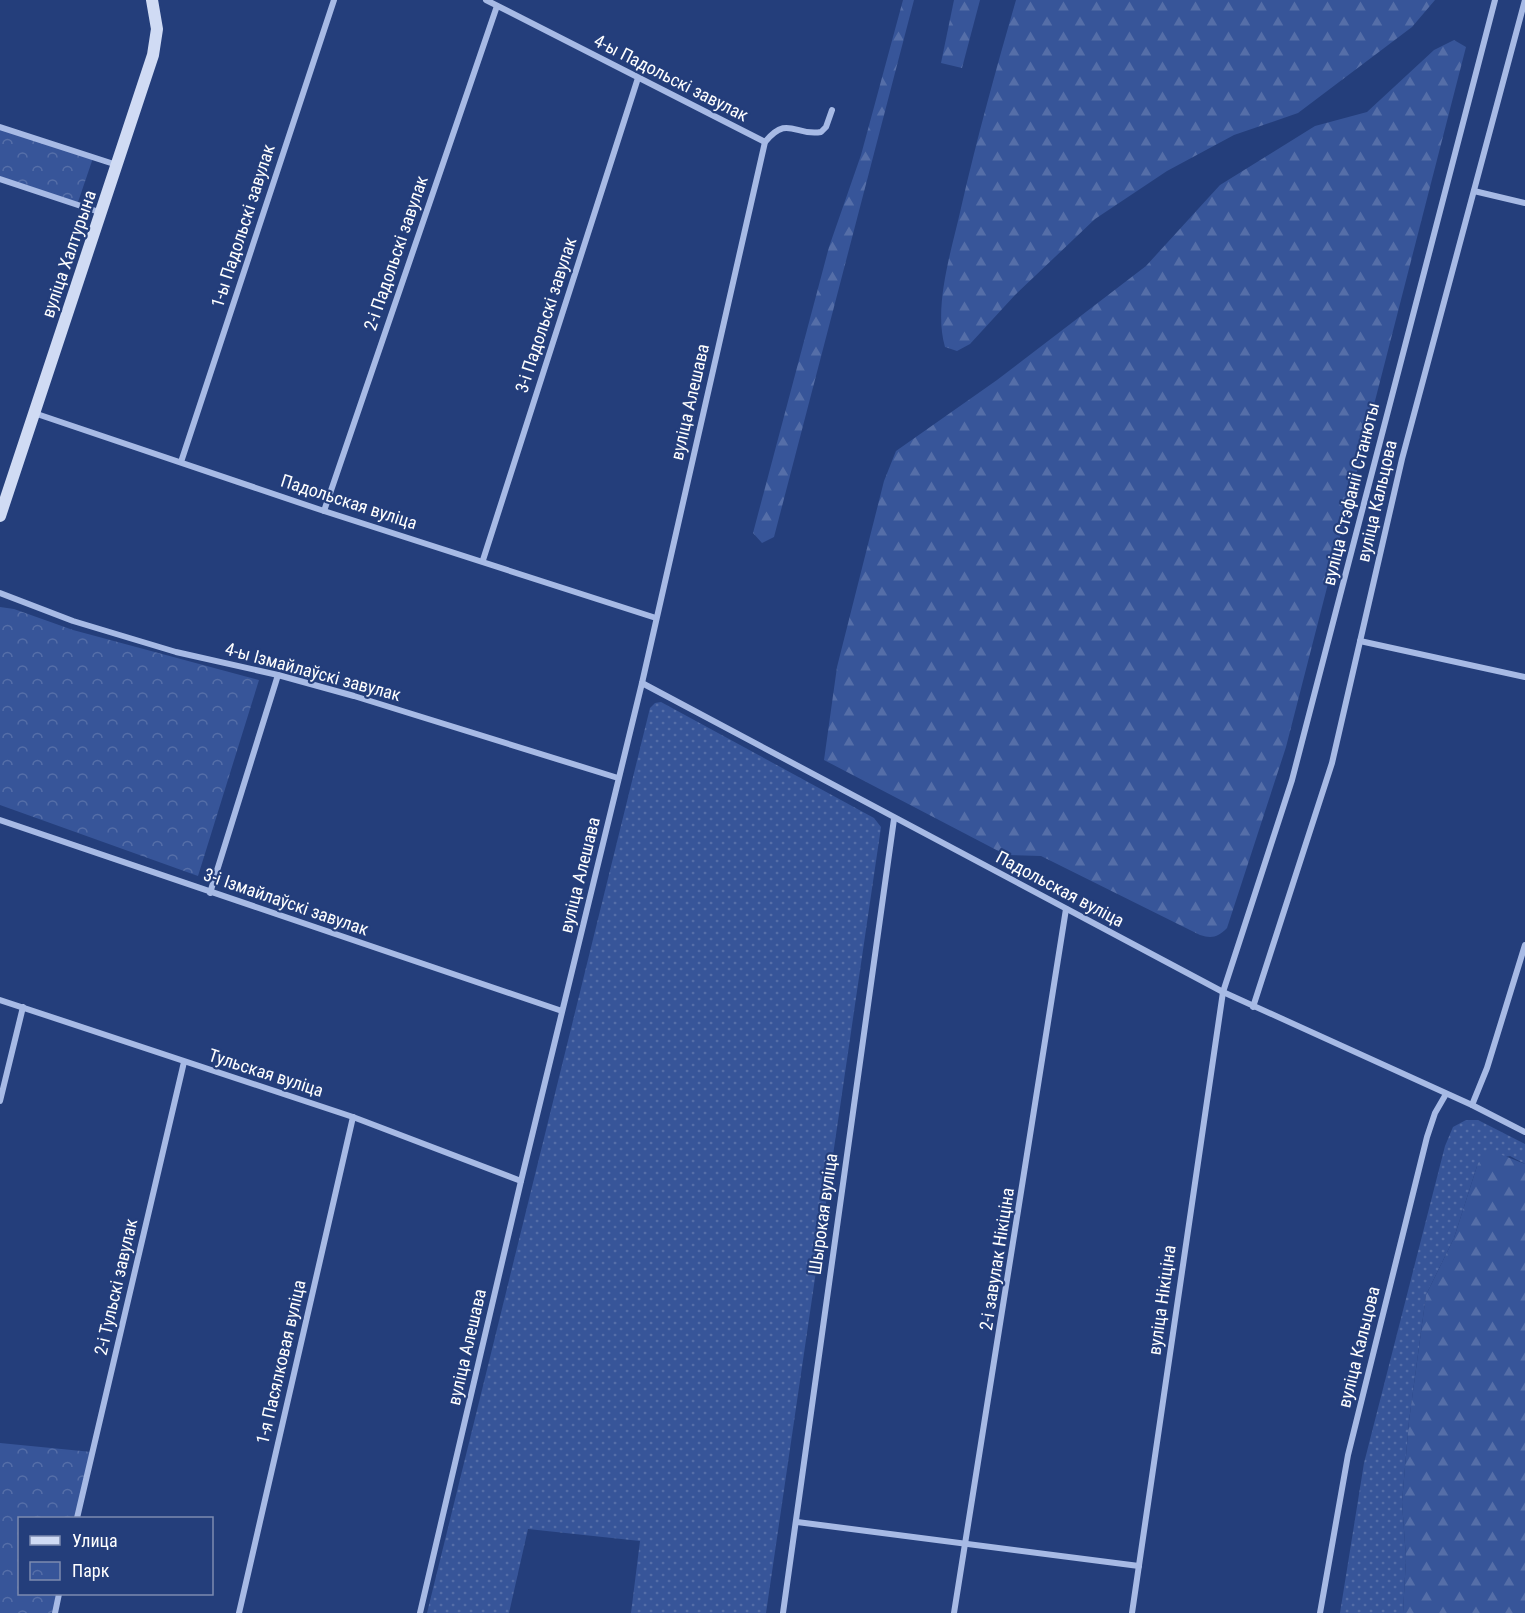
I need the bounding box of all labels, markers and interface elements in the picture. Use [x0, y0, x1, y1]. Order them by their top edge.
street label: 4-ы Падольскі завулак [591, 30, 752, 126]
street label: 1-ы Падольскі завулак [206, 141, 279, 310]
street label: 2-і Падольскі завулак [359, 172, 432, 333]
street label: вуліца Халтурына [37, 187, 100, 320]
street label: 3-і Падольскі завулак [510, 234, 581, 395]
street label: вуліца Алешава [666, 342, 713, 462]
street label: вуліца Стэфаніі Станюты [1318, 400, 1383, 587]
street label: вуліца Кальцова [1352, 438, 1401, 564]
street label: Падольская вуліца [278, 470, 420, 533]
street label: 4-ы Ізмайлаўскі завулак [223, 638, 404, 705]
street label: вуліца Алешава [555, 815, 604, 935]
street label: Падольская вуліца [993, 846, 1128, 931]
street label: 3-і Ізмайлаўскі завулак [201, 863, 372, 940]
street label: Тульская вуліца [206, 1044, 326, 1101]
street label: Шырокая вуліца [804, 1152, 841, 1276]
street label: 2-і завулак Нікіціна [975, 1186, 1018, 1332]
street label: 2-і Тульскі завулак [90, 1216, 141, 1357]
street label: вуліца Нікіціна [1143, 1243, 1180, 1356]
street label: 1-я Пасялковая вуліца [251, 1278, 310, 1446]
street label: вуліца Кальцова [1333, 1284, 1384, 1410]
street label: вуліца Алешава [443, 1287, 490, 1407]
legend [18, 1517, 213, 1595]
text: Улица [72, 1530, 118, 1551]
text: Парк [72, 1560, 110, 1581]

